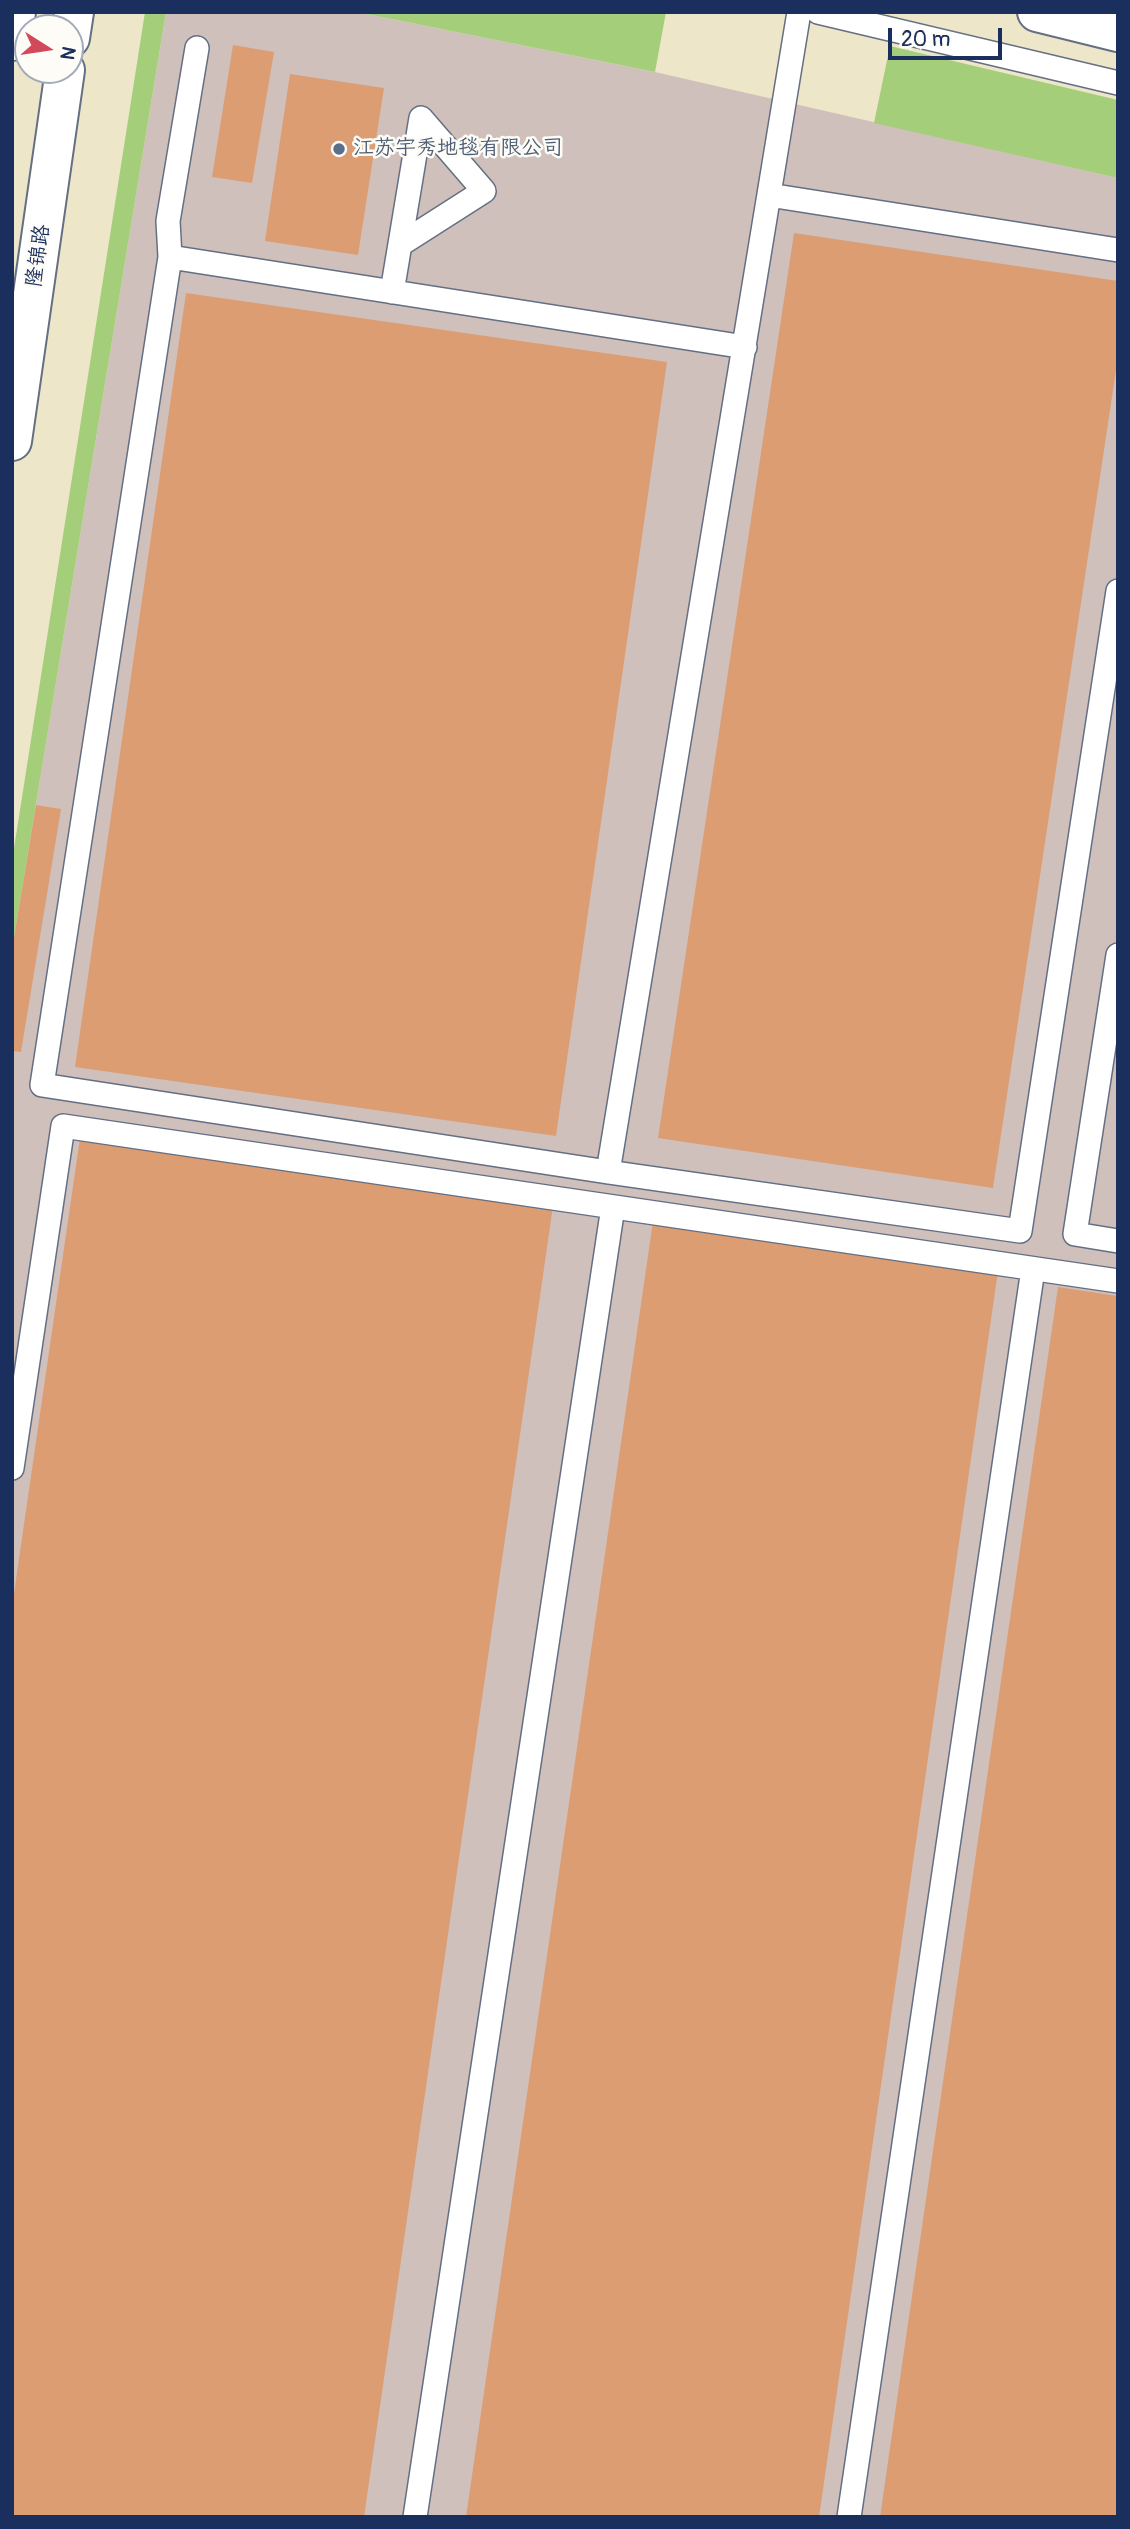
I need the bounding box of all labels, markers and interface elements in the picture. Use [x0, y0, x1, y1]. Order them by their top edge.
north arrow [14, 14, 84, 84]
scale bar [892, 14, 1006, 58]
text: 20 m [901, 26, 950, 53]
text: N [55, 44, 81, 62]
place label: 江苏宇秀地毯有限公司 [353, 136, 563, 162]
marker: 江苏宇秀地毯有限公司 [331, 141, 347, 157]
street label: 隆锦路 [22, 223, 56, 289]

